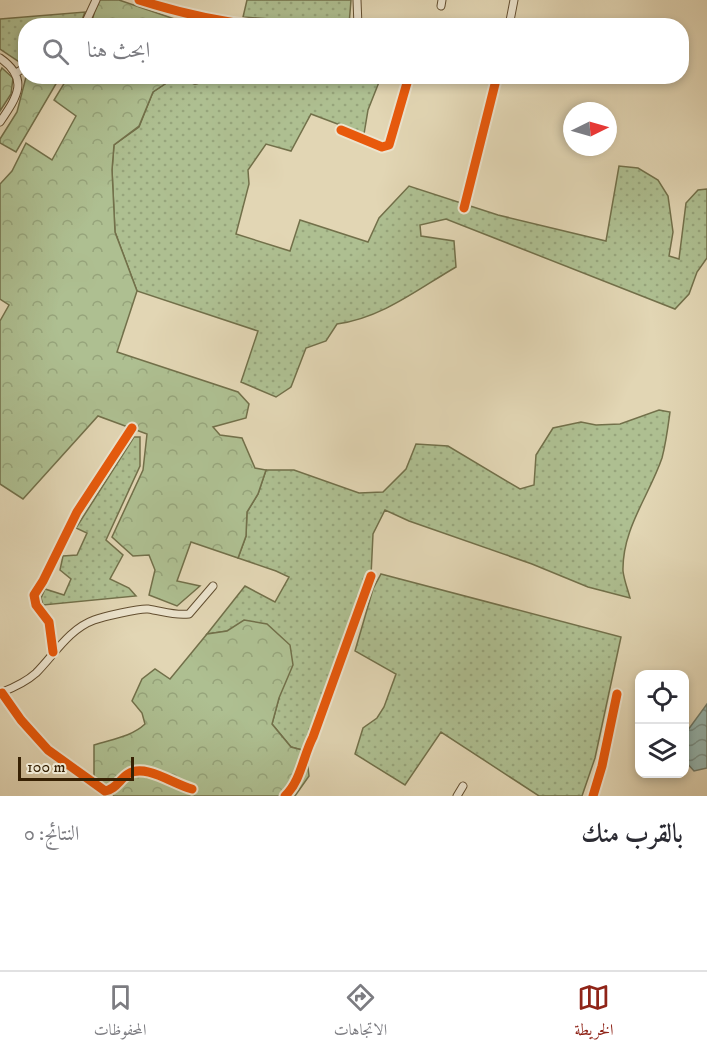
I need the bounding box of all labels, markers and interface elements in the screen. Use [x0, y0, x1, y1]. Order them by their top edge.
search box [18, 18, 689, 84]
icon: search [39, 35, 72, 68]
text: ابحث هنا [87, 37, 150, 64]
north arrow [563, 102, 617, 156]
map controls [635, 670, 689, 778]
button: locate [635, 670, 689, 724]
button: layers [635, 724, 689, 778]
scale bar [18, 754, 134, 782]
text: 100 m [27, 757, 66, 777]
text: بالقرب منك [581, 818, 683, 851]
text: النتائج: 0 [24, 822, 79, 847]
tab: المحفوظات [94, 981, 146, 1045]
tab: الاتجاهات [334, 981, 387, 1045]
tab: الخريطة [574, 981, 613, 1045]

